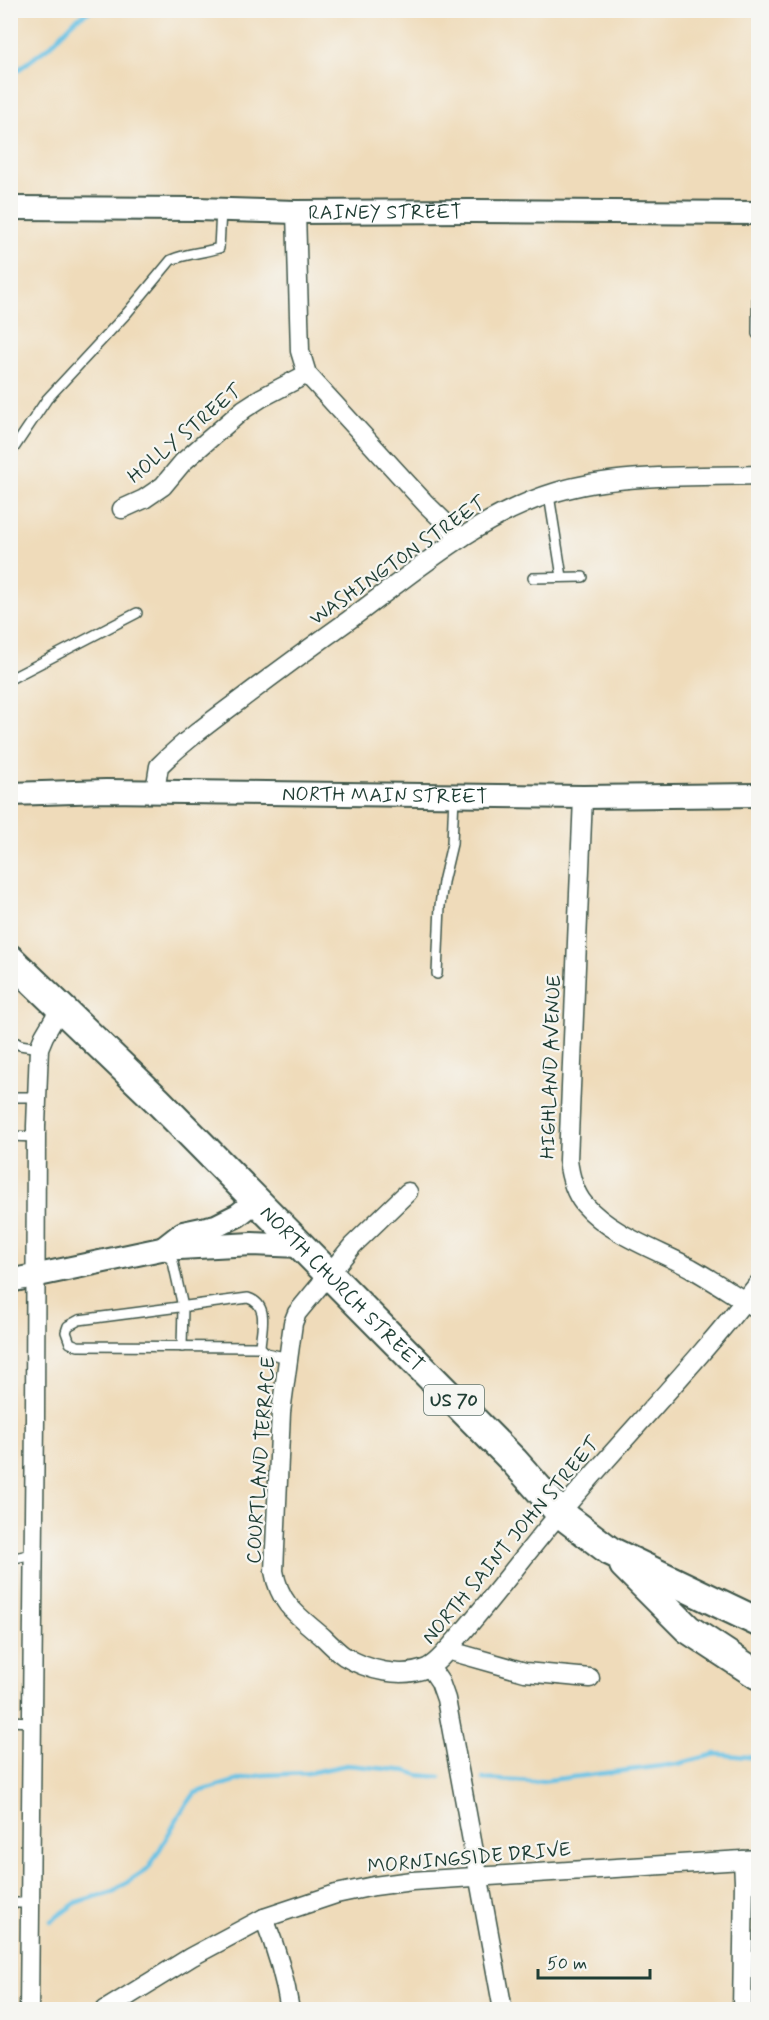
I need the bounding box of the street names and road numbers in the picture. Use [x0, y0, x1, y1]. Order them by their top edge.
street label: RAINEY STREET [308, 199, 462, 227]
street label: HOLLY STREET [122, 377, 249, 490]
street label: WASHINGTON STREET [304, 489, 493, 632]
street label: NORTH MAIN STREET [282, 781, 488, 811]
street label: HIGHLAND AVENUE [535, 974, 568, 1160]
street label: NORTH CHURCH STREET [253, 1200, 430, 1378]
street label: COURTLAND TERRACE [241, 1355, 282, 1565]
road number: US 70 [424, 1385, 484, 1415]
street label: NORTH SAINT JOHN STREET [416, 1430, 607, 1650]
street label: MORNINGSIDE DRIVE [366, 1836, 572, 1881]

